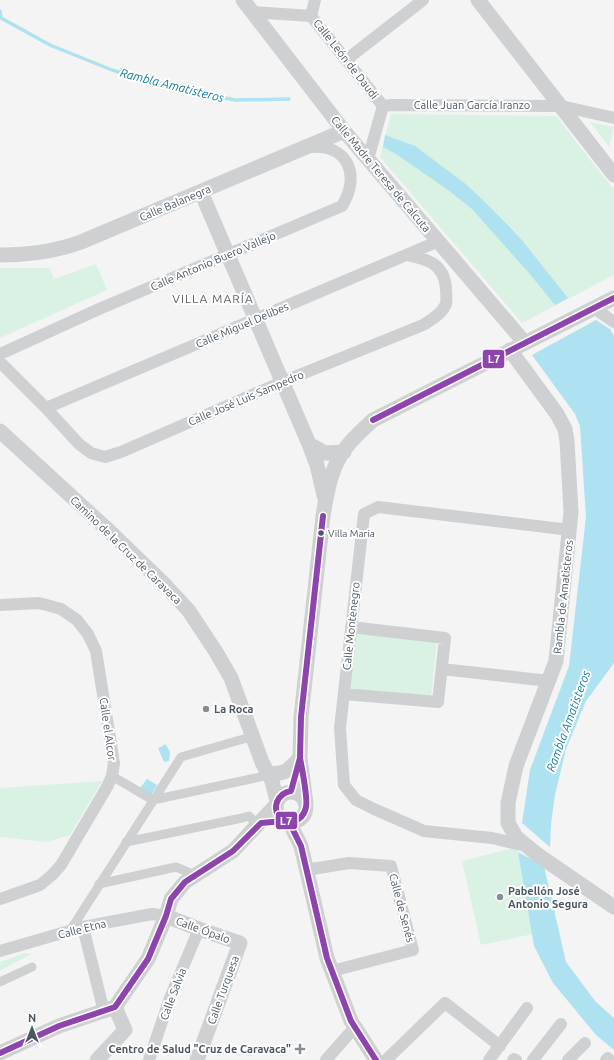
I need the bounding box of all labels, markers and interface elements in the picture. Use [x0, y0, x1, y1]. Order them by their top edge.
street label: Calle León de Daudi [311, 17, 381, 101]
water label: Rambla Amatisteros [119, 66, 225, 104]
street label: Calle Juan García Iranzo [414, 99, 530, 111]
street label: Calle Madre Teresa de Calcuta [329, 114, 433, 234]
street label: Calle Balanegra [137, 183, 213, 223]
street label: Calle Antonio Buero Vallejo [149, 229, 277, 293]
district label: VILLA MARÍA [172, 292, 254, 305]
street label: Calle Miguel Delibes [194, 300, 290, 350]
line badge: L7 [482, 349, 505, 369]
text: L7 [488, 353, 500, 365]
street label: Calle José Luis Sampedro [186, 368, 306, 428]
street label: Camino de la Cruz de Caravaca [68, 494, 184, 606]
marker: Villa Maria [316, 528, 326, 538]
place label: Villa Maria [328, 528, 375, 539]
street label: Rambla de Amatisteros [551, 539, 575, 654]
street label: Calle Montenegro [340, 581, 362, 671]
water label: Rambla Amatisteros [544, 669, 592, 773]
street label: Calle el Alcor [98, 696, 119, 762]
place label: La Roca [214, 703, 254, 715]
marker: La Roca [201, 704, 211, 714]
line badge: L7 [275, 811, 298, 830]
text: L7 [280, 815, 292, 827]
street label: Calle de Senés [387, 872, 417, 944]
place label: Pabellón José Antonio Segura [508, 885, 588, 910]
marker: Pabellón José Antonio Segura [495, 892, 505, 902]
street label: Calle Ópalo [174, 914, 232, 945]
street label: Calle Etna [57, 917, 107, 941]
street label: Calle Turquesa [205, 954, 241, 1026]
street label: Calle Salvia [158, 966, 188, 1022]
north arrow [12, 1008, 52, 1048]
text: N [28, 1012, 36, 1024]
place label: Centro de Salud "Cruz de Caravaca" [109, 1043, 291, 1055]
marker: Centro de Salud "Cruz de Caravaca" [294, 1043, 306, 1055]

